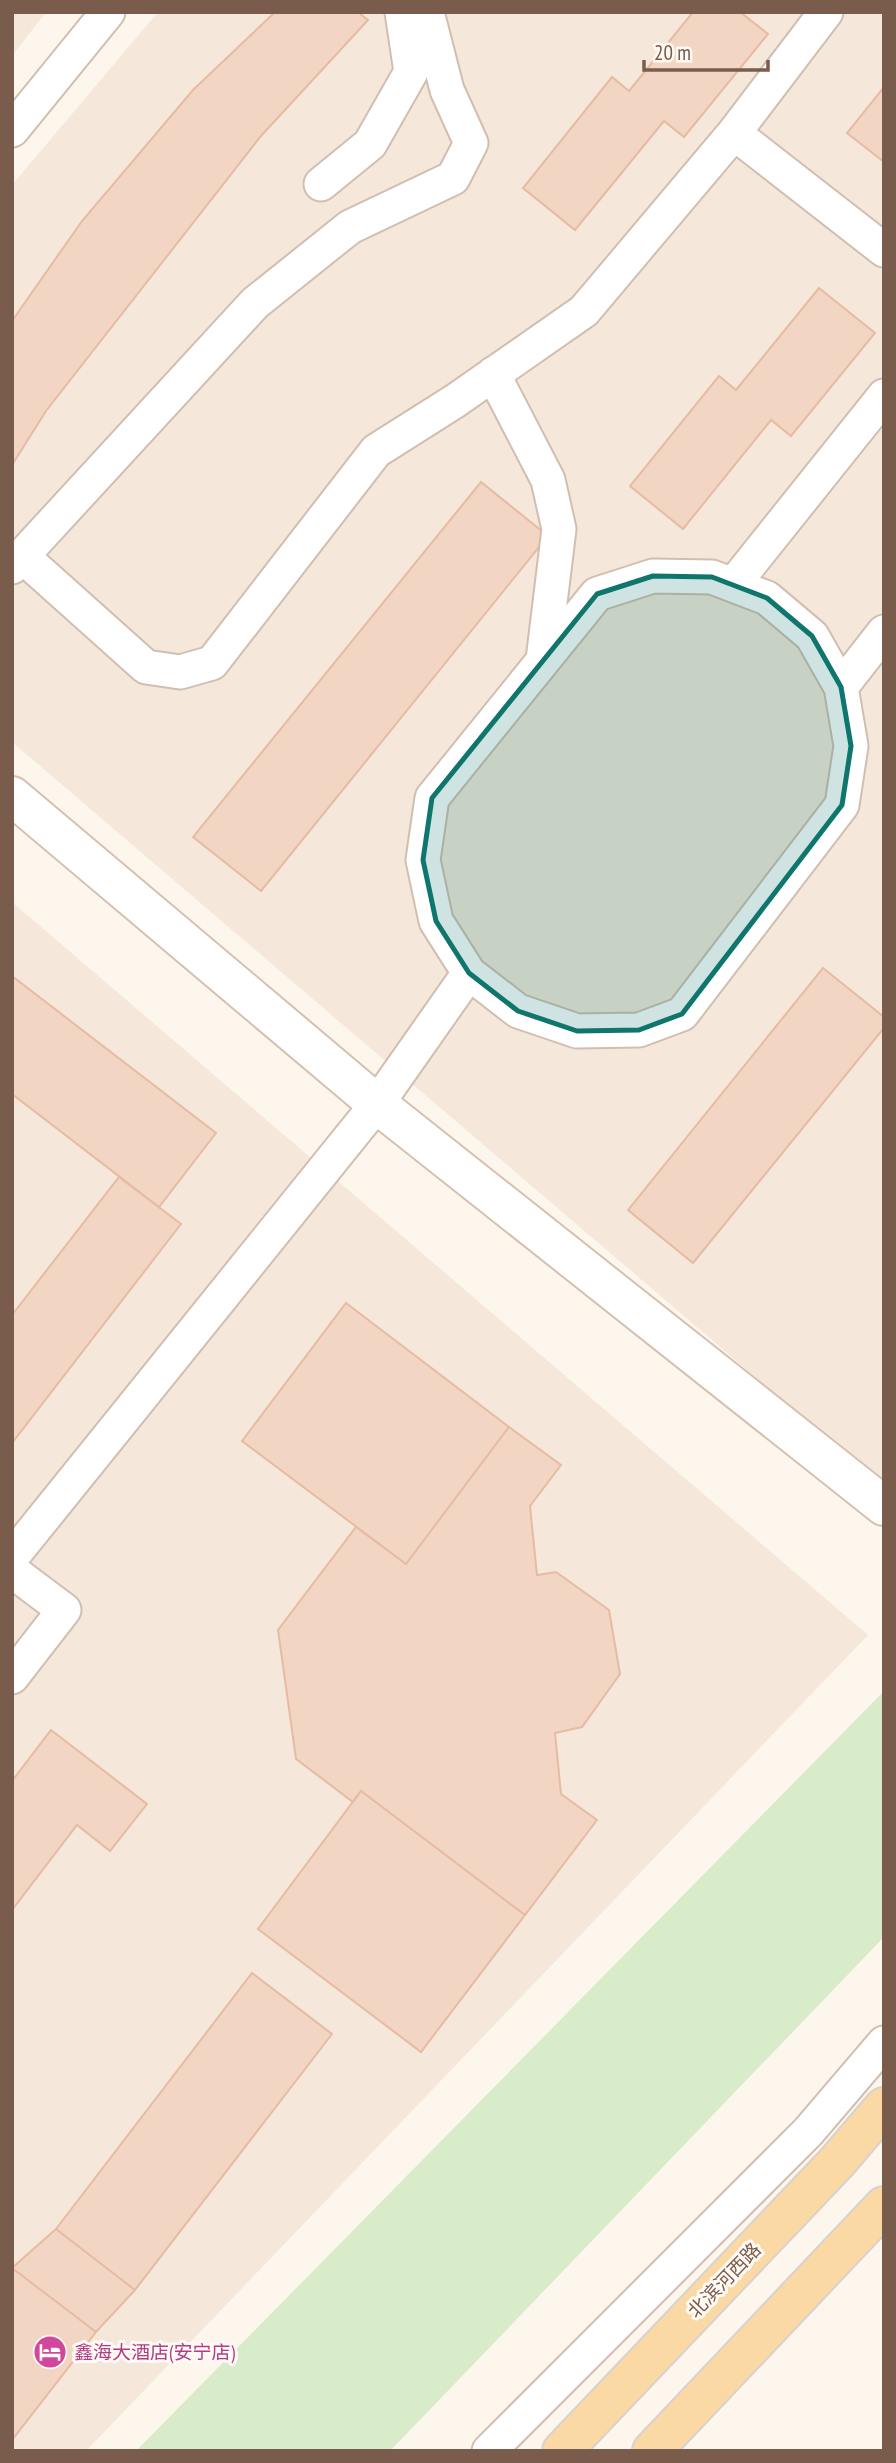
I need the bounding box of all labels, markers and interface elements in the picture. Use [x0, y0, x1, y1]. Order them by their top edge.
scale bar [644, 28, 768, 72]
text: 20 m [654, 39, 691, 66]
street label: 北滨河西路 [682, 2237, 766, 2323]
hotel icon: 鑫海大酒店(安宁店) [31, 2333, 69, 2371]
place label: 鑫海大酒店(安宁店) [74, 2340, 235, 2364]

